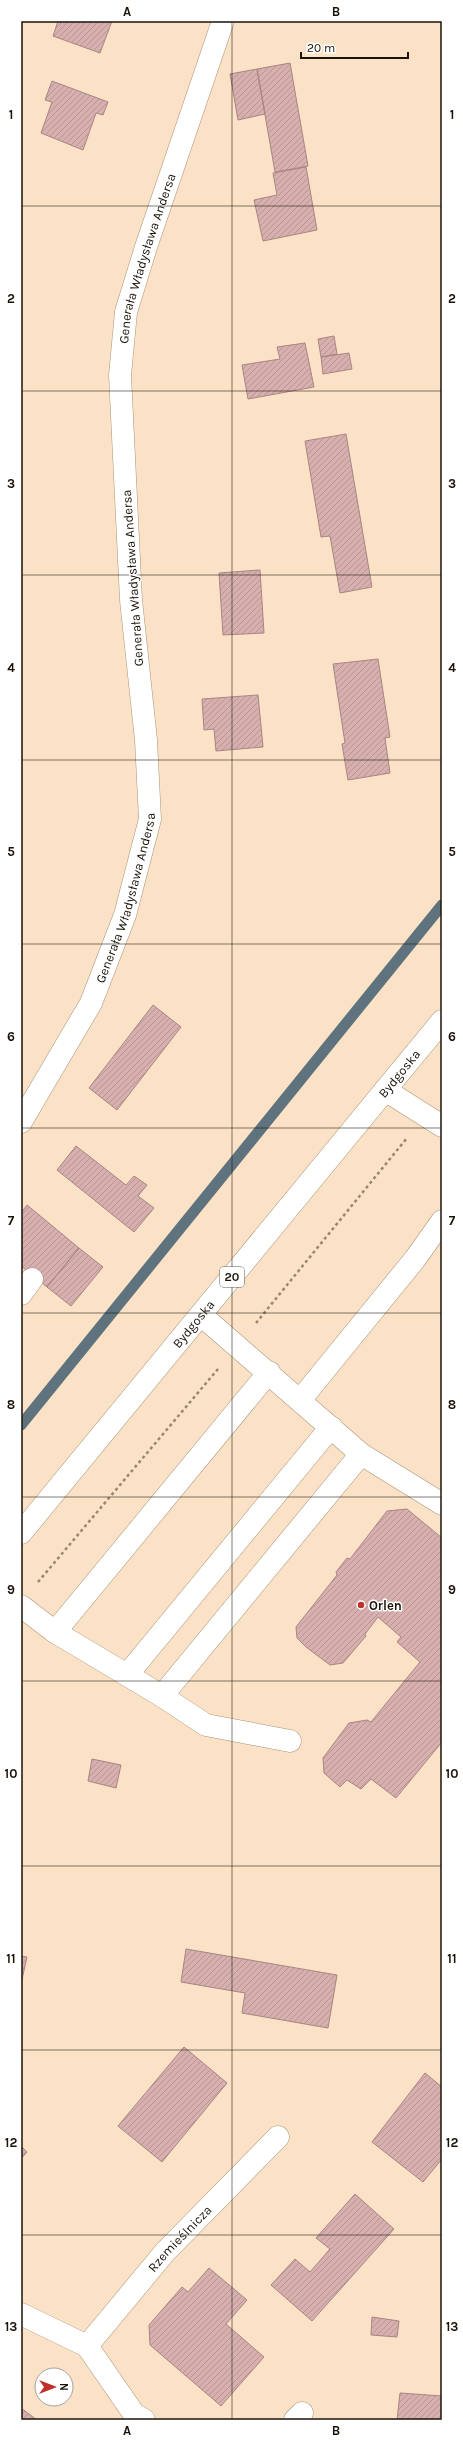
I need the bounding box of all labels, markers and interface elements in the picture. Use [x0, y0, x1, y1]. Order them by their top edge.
text: A [123, 4, 131, 19]
text: B [332, 4, 340, 19]
scale bar [301, 34, 408, 60]
text: 20 m [307, 41, 335, 55]
text: 1 [9, 107, 13, 122]
text: 1 [450, 107, 454, 122]
street label: Generała Władysława Andersa [116, 171, 179, 344]
text: 2 [7, 291, 15, 306]
text: 2 [448, 291, 456, 306]
text: 3 [7, 476, 15, 491]
text: 3 [448, 476, 456, 491]
street label: Generała Władysława Andersa [119, 489, 146, 667]
text: 4 [7, 660, 15, 675]
text: 4 [448, 660, 456, 675]
street label: Generała Władysława Andersa [92, 813, 158, 985]
text: 5 [7, 844, 15, 859]
text: 5 [448, 844, 456, 859]
text: 6 [7, 1029, 15, 1044]
text: 6 [448, 1029, 456, 1044]
street label: Bydgoska [375, 1047, 423, 1101]
text: 7 [8, 1213, 15, 1228]
text: 7 [449, 1213, 456, 1228]
road number: 20 [220, 1267, 244, 1287]
street label: Bydgoska [169, 1297, 218, 1351]
text: 8 [7, 1397, 15, 1412]
text: 8 [448, 1397, 456, 1412]
text: 9 [7, 1582, 15, 1597]
text: 9 [448, 1582, 456, 1597]
place label: Orlen [369, 1598, 402, 1613]
marker: Orlen [356, 1600, 366, 1610]
text: 10 [5, 1766, 17, 1781]
text: 10 [446, 1766, 458, 1781]
text: 11 [6, 1951, 16, 1966]
text: 11 [447, 1951, 457, 1966]
text: 12 [5, 2135, 17, 2150]
text: 12 [446, 2135, 458, 2150]
street label: Rzemieślnicza [145, 2202, 215, 2275]
text: 13 [5, 2319, 17, 2334]
text: 13 [446, 2319, 458, 2334]
north arrow [34, 2367, 74, 2407]
text: N [57, 2383, 70, 2391]
text: A [123, 2423, 131, 2438]
text: B [332, 2423, 340, 2438]

